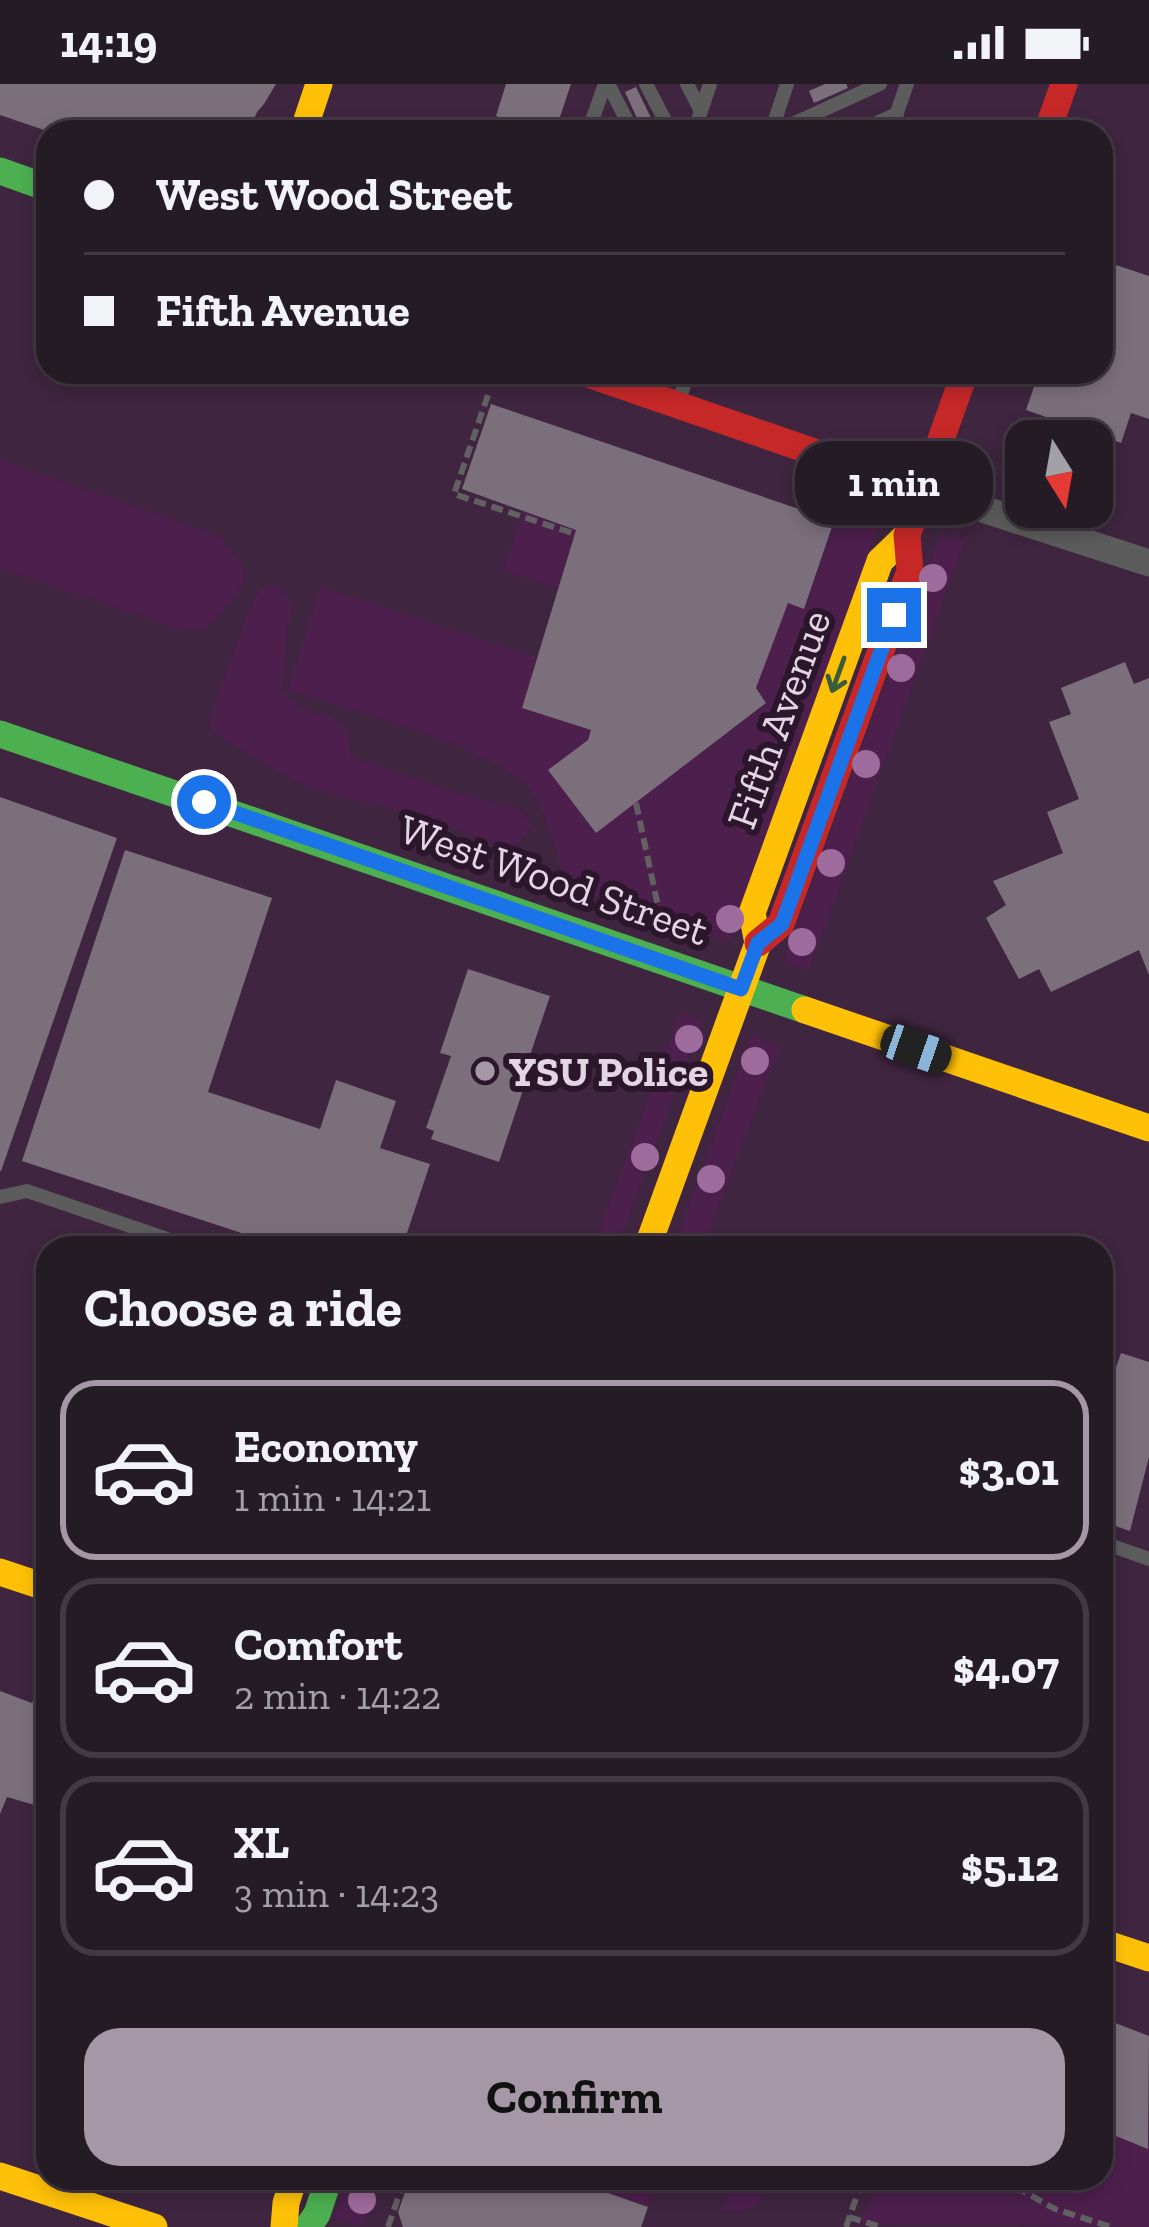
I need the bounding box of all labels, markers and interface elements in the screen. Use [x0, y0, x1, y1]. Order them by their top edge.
text: 14:19 [60, 15, 157, 69]
text: West Wood Street [156, 168, 512, 222]
text: Fifth Avenue [156, 284, 410, 338]
north arrow [1005, 420, 1113, 528]
map controls [1005, 420, 1113, 528]
callout: 1 min [795, 441, 993, 525]
text: 1 min [848, 459, 940, 506]
route end [867, 588, 921, 642]
street label: Fifth Avenue [715, 603, 842, 835]
one-way arrow [826, 656, 848, 693]
route start [177, 775, 231, 829]
street label: West Wood Street [393, 803, 715, 956]
car [876, 1020, 956, 1078]
place label: YSU Police [509, 1046, 708, 1097]
marker: YSU Police [472, 1058, 498, 1084]
text: Choose a ride [84, 1275, 402, 1340]
icon: car [90, 1416, 198, 1524]
text: Economy [234, 1420, 418, 1474]
text: $3.01 [959, 1443, 1059, 1497]
text: 1 min · 14:21 [234, 1474, 431, 1521]
icon: car [90, 1614, 198, 1722]
text: Comfort [234, 1618, 402, 1672]
text: $4.07 [953, 1641, 1059, 1695]
text: 2 min · 14:22 [234, 1672, 441, 1719]
icon: car [90, 1812, 198, 1920]
text: XL [234, 1816, 289, 1870]
text: $5.12 [961, 1839, 1059, 1893]
text: 3 min · 14:23 [234, 1870, 439, 1917]
button: Confirm [84, 2028, 1065, 2166]

